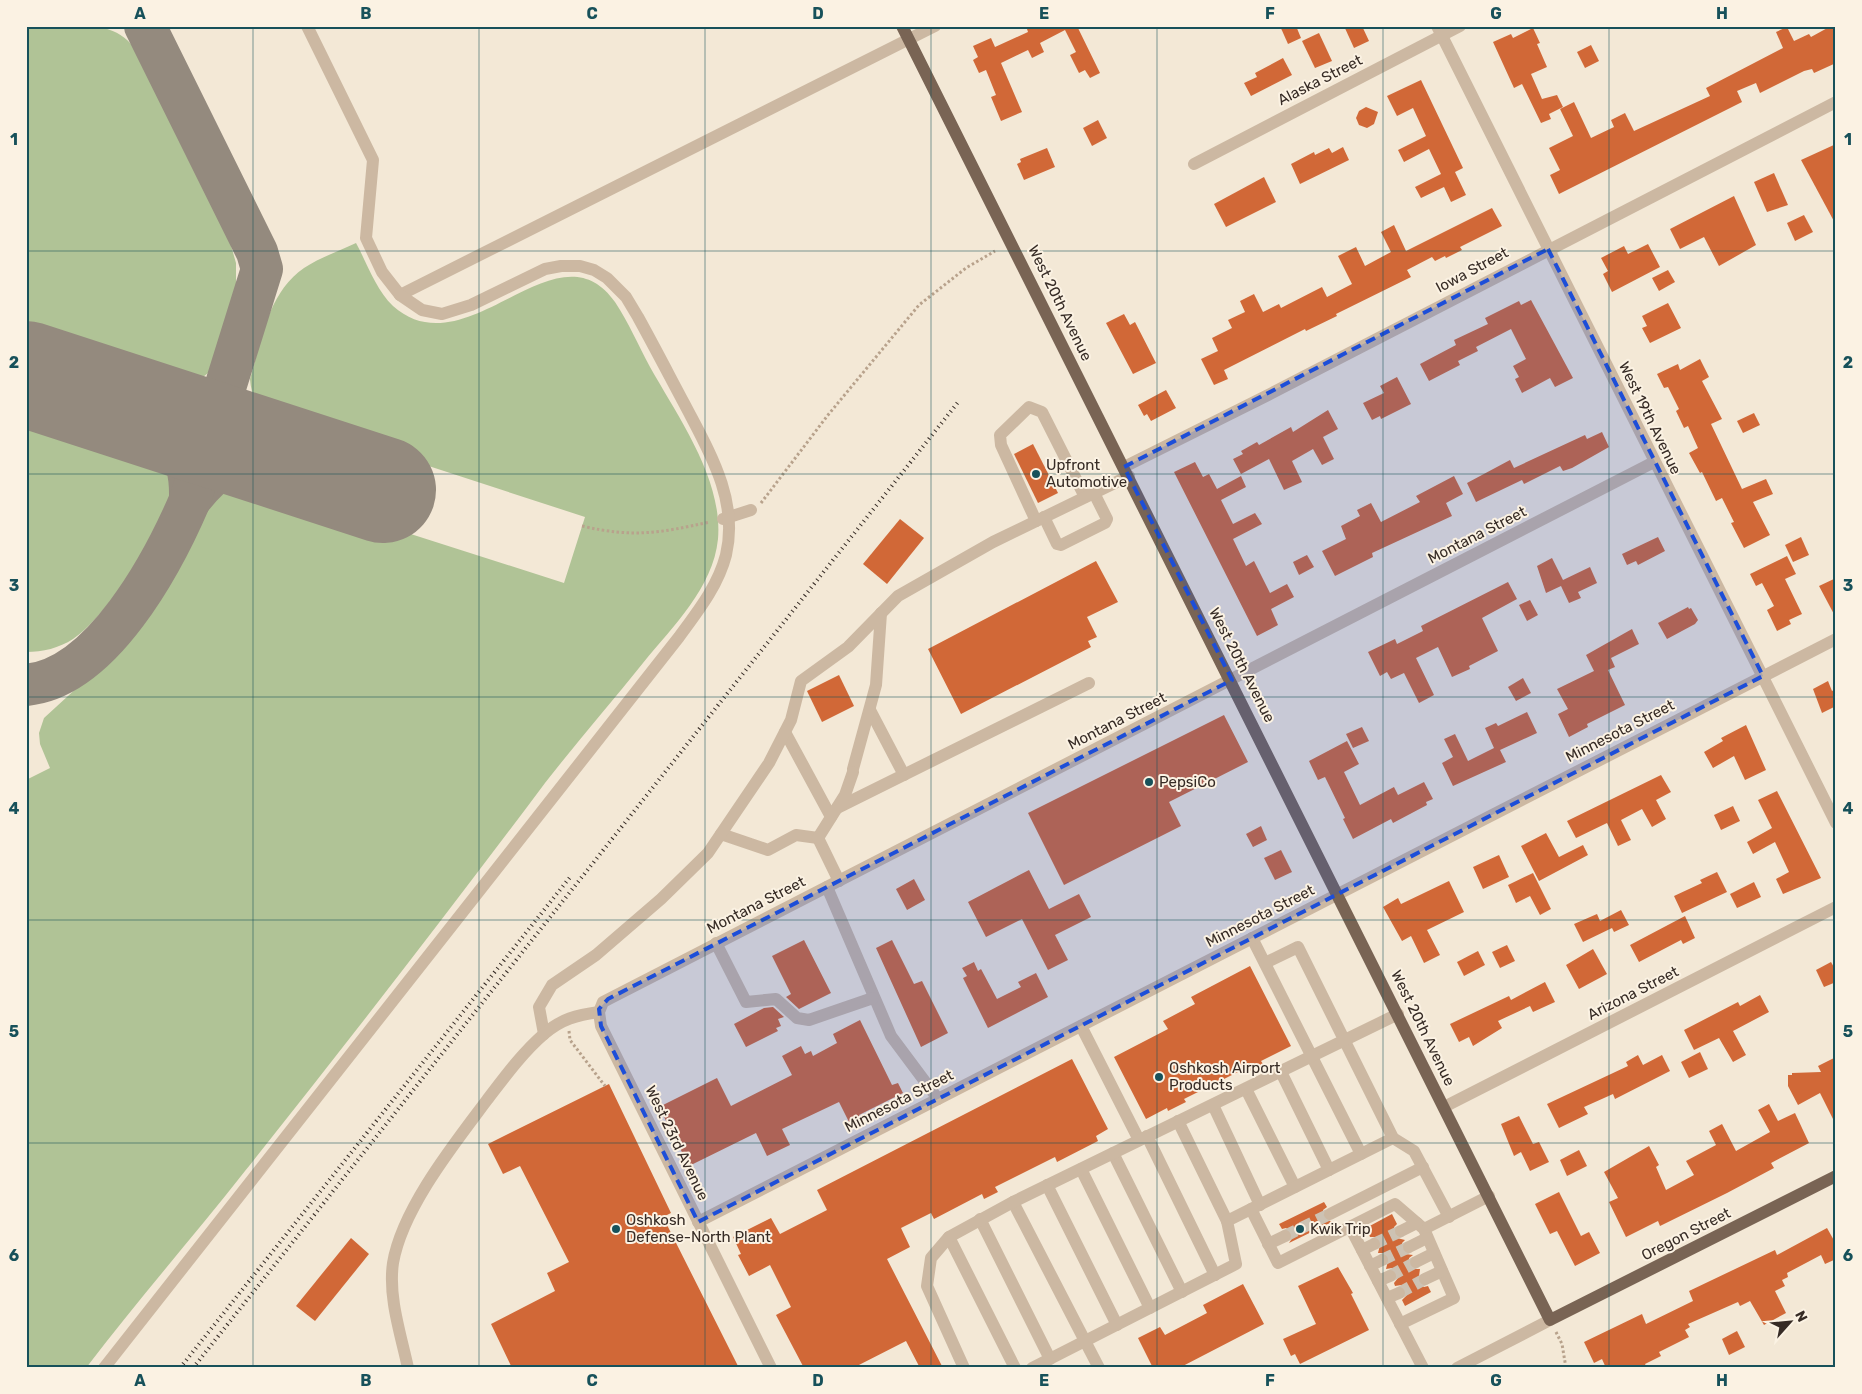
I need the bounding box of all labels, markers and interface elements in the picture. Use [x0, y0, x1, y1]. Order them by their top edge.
text: A [134, 4, 146, 23]
text: B [360, 4, 372, 23]
text: C [586, 4, 598, 23]
text: D [812, 4, 824, 23]
text: E [1039, 4, 1049, 23]
text: F [1265, 4, 1275, 23]
text: G [1490, 4, 1502, 23]
text: H [1716, 4, 1728, 23]
street label: Alaska Street [1275, 51, 1365, 109]
text: 1 [10, 130, 18, 149]
text: 1 [1844, 130, 1852, 149]
street label: West 20th Avenue [1024, 242, 1096, 364]
street label: Iowa Street [1433, 243, 1511, 297]
text: 2 [9, 353, 19, 372]
text: 2 [1843, 353, 1853, 372]
street label: West 19th Avenue [1615, 359, 1685, 477]
place label: Upfront Automotive [1046, 456, 1127, 491]
marker: Upfront Automotive [1030, 468, 1042, 480]
street label: Montana Street [1425, 502, 1529, 568]
text: 3 [9, 576, 19, 595]
text: 3 [1843, 576, 1853, 595]
street label: West 20th Avenue [1205, 605, 1279, 725]
street label: Montana Street [1065, 688, 1169, 754]
street label: Minnesota Street [1563, 696, 1677, 766]
place label: PepsiCo [1159, 773, 1216, 791]
marker: PepsiCo [1143, 776, 1155, 788]
text: 4 [9, 799, 20, 818]
text: 4 [1843, 799, 1854, 818]
street label: Montana Street [704, 872, 808, 938]
street label: Minnesota Street [1203, 881, 1317, 951]
street label: Arizona Street [1584, 962, 1682, 1024]
street label: West 20th Avenue [1387, 967, 1459, 1089]
text: 5 [9, 1022, 19, 1041]
text: 5 [1843, 1022, 1853, 1041]
place label: Oshkosh Airport Products [1169, 1059, 1281, 1094]
street label: Minnesota Street [842, 1066, 956, 1136]
marker: Oshkosh Airport Products [1153, 1071, 1165, 1083]
street label: West 23rd Avenue [641, 1083, 713, 1203]
street label: Oregon Street [1638, 1204, 1734, 1264]
place label: Oshkosh Defense-North Plant [626, 1211, 771, 1246]
place label: Kwik Trip [1310, 1220, 1371, 1238]
marker: Oshkosh Defense-North Plant [610, 1223, 622, 1235]
marker: Kwik Trip [1294, 1223, 1306, 1235]
text: 6 [9, 1246, 19, 1265]
text: 6 [1843, 1246, 1853, 1265]
north arrow [1764, 1296, 1814, 1346]
text: N [1791, 1308, 1811, 1325]
text: A [134, 1371, 146, 1390]
text: B [360, 1371, 372, 1390]
text: C [586, 1371, 598, 1390]
text: D [812, 1371, 824, 1390]
text: E [1039, 1371, 1049, 1390]
text: F [1265, 1371, 1275, 1390]
text: G [1490, 1371, 1502, 1390]
text: H [1716, 1371, 1728, 1390]

